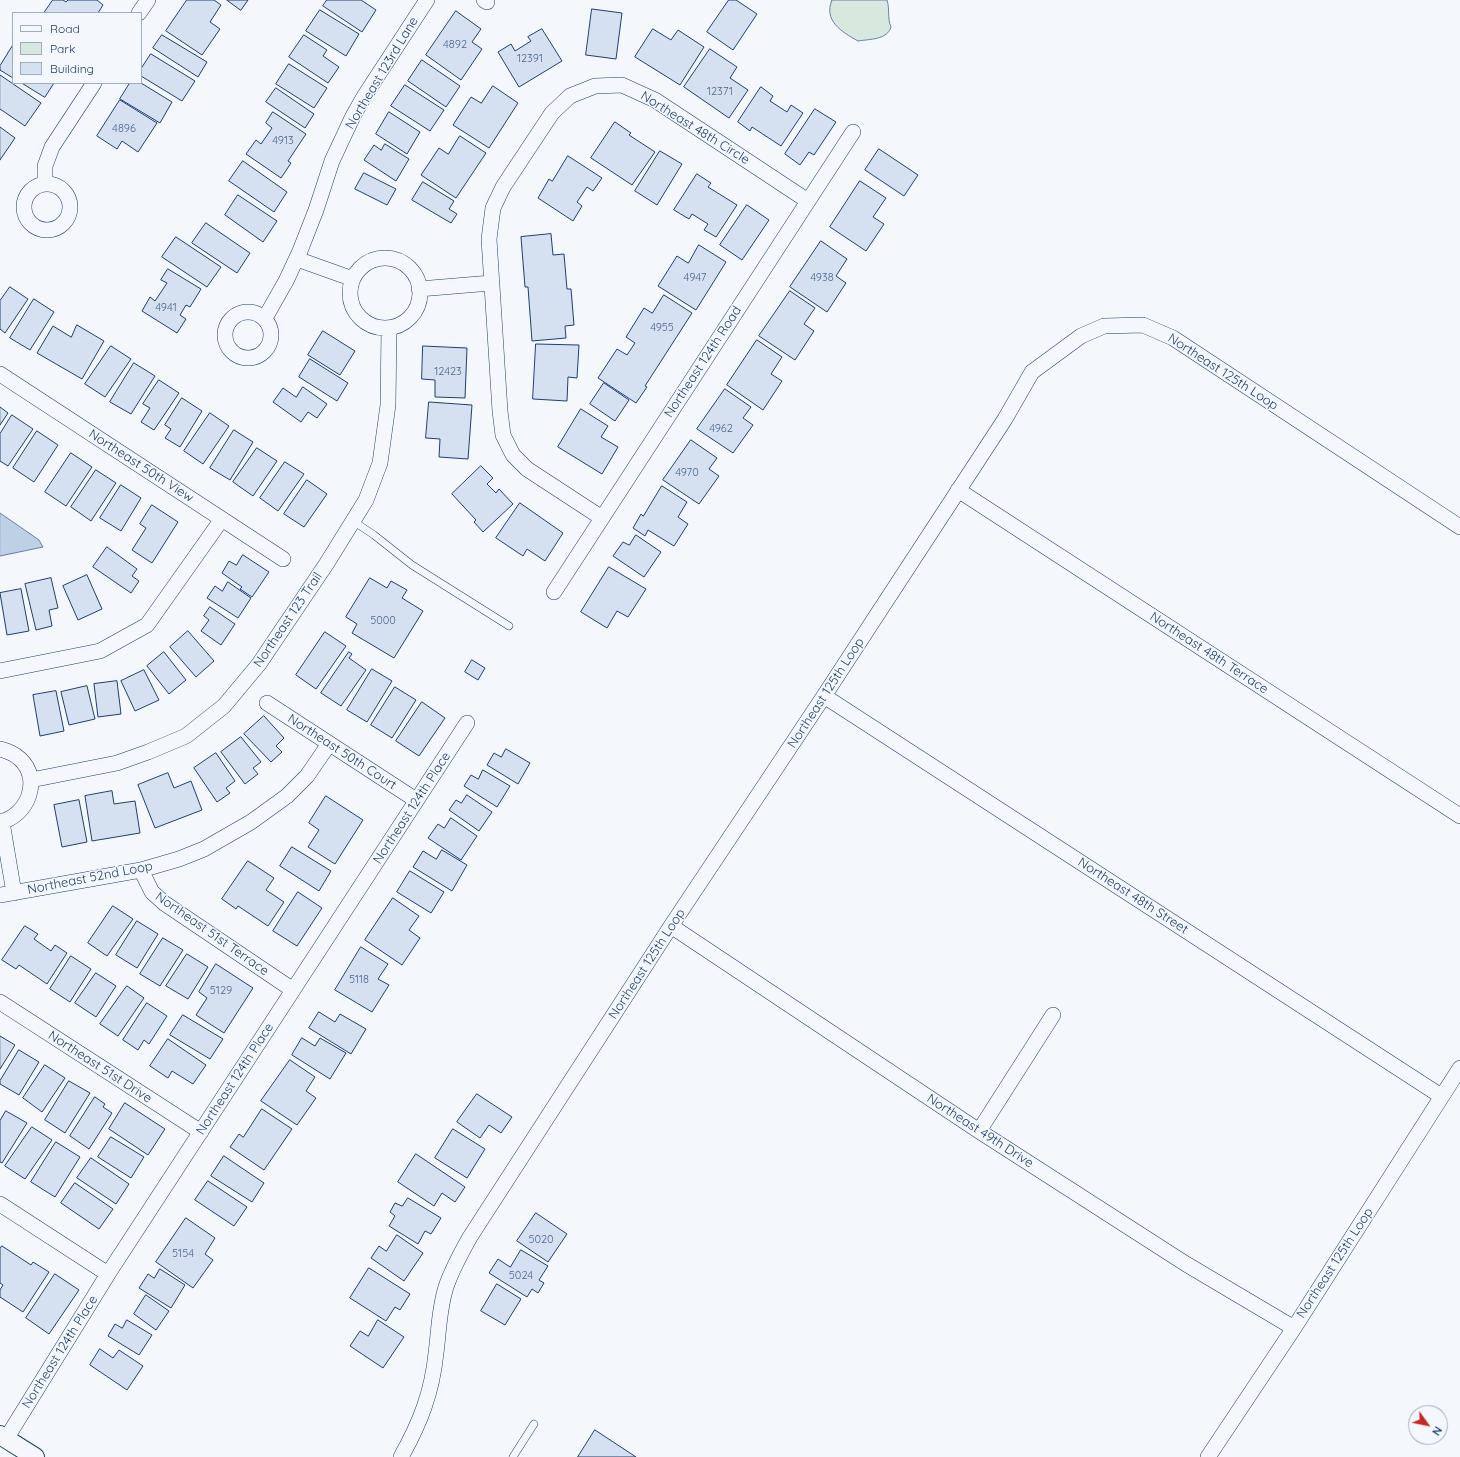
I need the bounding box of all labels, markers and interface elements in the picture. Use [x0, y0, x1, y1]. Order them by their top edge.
legend [12, 12, 142, 84]
street label: Northeast 123rd Lane [342, 14, 422, 132]
text: Road [50, 21, 80, 36]
house number: 4892 [443, 38, 467, 52]
text: Park [50, 41, 75, 56]
house number: 12391 [517, 52, 543, 66]
text: Building [50, 61, 94, 76]
house number: 12371 [707, 85, 733, 99]
street label: Northeast 48th Circle [638, 88, 752, 168]
house number: 4896 [112, 122, 136, 136]
house number: 4913 [272, 134, 294, 148]
house number: 4947 [684, 271, 706, 285]
house number: 4938 [810, 271, 834, 285]
house number: 4941 [155, 301, 177, 315]
street label: Northeast 124th Road [661, 303, 745, 421]
house number: 4955 [650, 321, 674, 335]
street label: Northeast 125th Loop [1165, 330, 1281, 414]
house number: 12423 [434, 365, 462, 379]
house number: 4962 [709, 422, 733, 436]
street label: Northeast 50th View [86, 426, 196, 506]
house number: 4970 [675, 466, 699, 480]
street label: Northeast 123 Trail [250, 569, 326, 671]
street label: Northeast 48th Terrace [1147, 609, 1271, 697]
house number: 5000 [370, 614, 396, 628]
street label: Northeast 125th Loop [784, 635, 868, 751]
street label: Northeast 50th Court [285, 711, 399, 793]
street label: Northeast 124th Place [370, 749, 454, 867]
street label: Northeast 48th Street [1075, 855, 1191, 937]
street label: Northeast 52nd Loop [26, 858, 154, 898]
street label: Northeast 51st Terrace [152, 889, 272, 979]
street label: Northeast 125th Loop [605, 906, 689, 1022]
house number: 5118 [349, 973, 369, 987]
house number: 5129 [210, 984, 232, 998]
street label: Northeast 124th Place [193, 1020, 277, 1138]
street label: Northeast 51st Drive [45, 1028, 155, 1106]
street label: Northeast 49th Drive [924, 1091, 1036, 1171]
street label: Northeast 125th Loop [1293, 1205, 1377, 1321]
house number: 5020 [528, 1233, 554, 1247]
house number: 5154 [172, 1247, 194, 1261]
house number: 5024 [509, 1269, 533, 1283]
street label: Northeast 124th Place [19, 1293, 101, 1411]
north arrow [1408, 1405, 1448, 1445]
text: N [1429, 1424, 1445, 1438]

